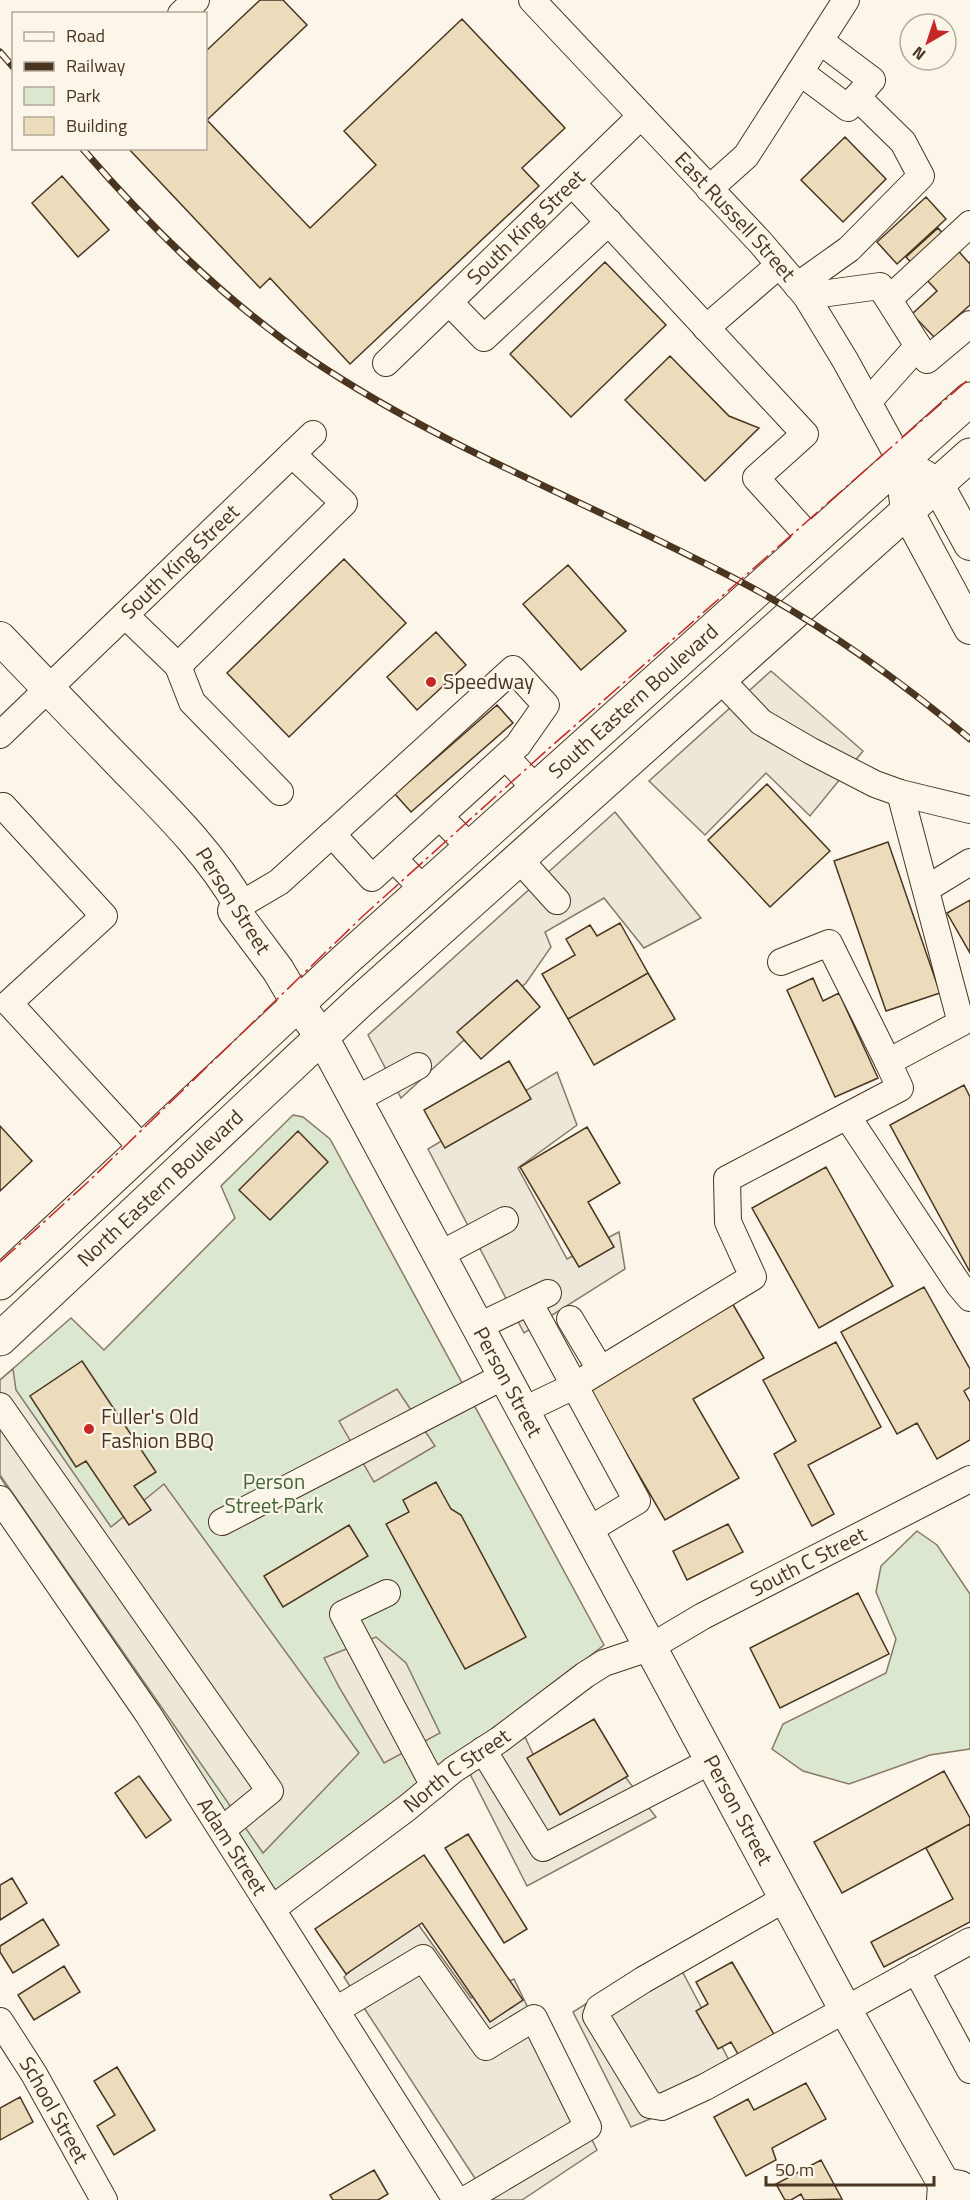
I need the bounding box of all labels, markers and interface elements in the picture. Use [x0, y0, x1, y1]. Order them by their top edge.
legend [12, 12, 207, 150]
north arrow [898, 12, 958, 72]
text: Road [66, 22, 105, 49]
text: N [907, 41, 930, 66]
text: Railway [66, 52, 126, 79]
text: Park [66, 82, 101, 109]
text: Building [66, 112, 127, 139]
street label: East Russell Street [668, 144, 804, 289]
street label: South King Street [459, 161, 592, 292]
street label: South King Street [113, 496, 247, 626]
street label: South Eastern Boulevard [540, 615, 725, 786]
place label: Speedway [443, 665, 534, 697]
marker: Speedway [424, 675, 438, 689]
street label: Person Street [188, 841, 280, 961]
street label: North Eastern Boulevard [69, 1101, 250, 1274]
street label: Person Street [466, 1321, 552, 1443]
place label: Fuller's Old Fashion BBQ [101, 1400, 214, 1456]
marker: Fuller's Old Fashion BBQ [82, 1422, 96, 1436]
park label: Person Street Park [225, 1465, 323, 1521]
street label: South C Street [744, 1518, 872, 1604]
street label: North C Street [396, 1720, 517, 1820]
street label: Person Street [696, 1749, 782, 1871]
street label: Adam Street [190, 1791, 276, 1902]
street label: School Street [12, 2050, 98, 2169]
scale bar [766, 2149, 934, 2187]
text: 50 m [775, 2156, 814, 2183]

